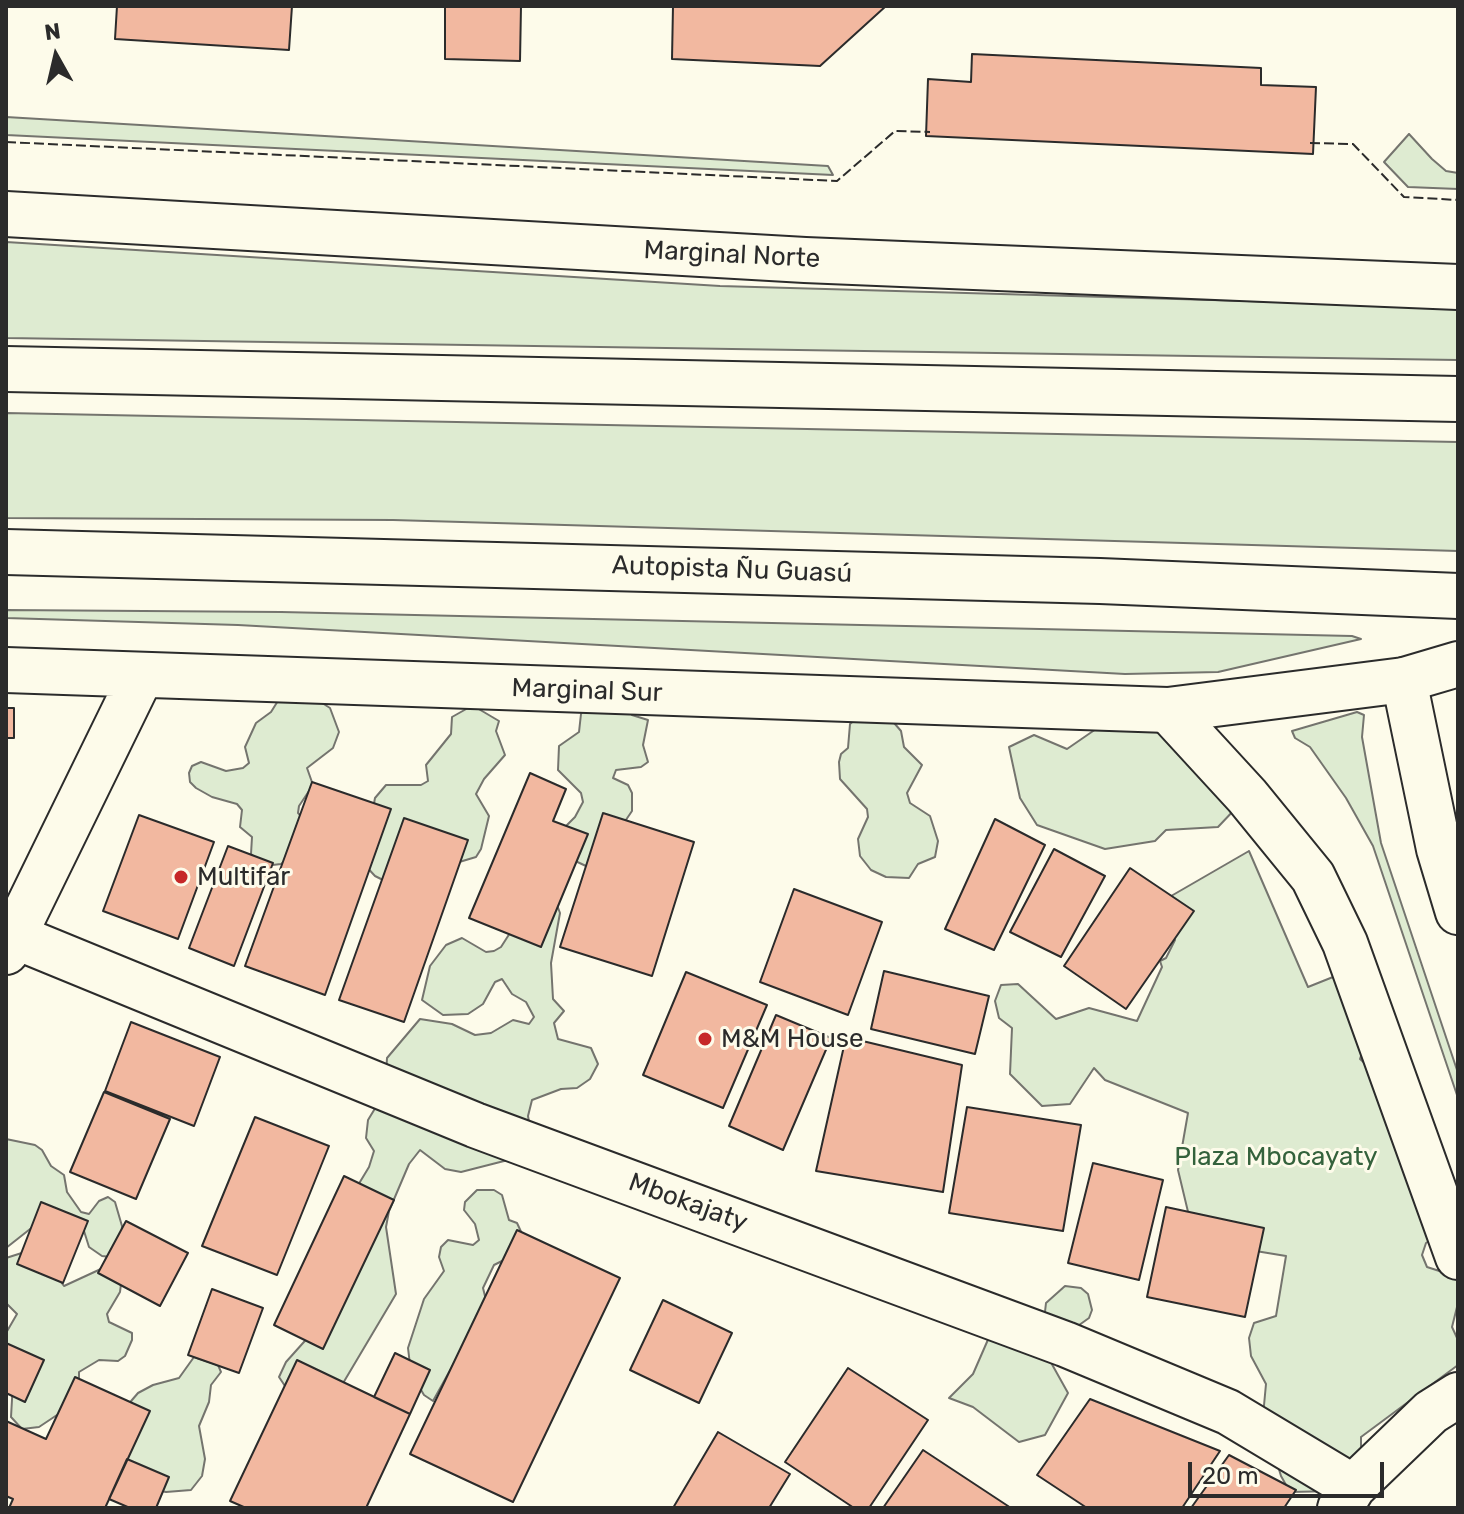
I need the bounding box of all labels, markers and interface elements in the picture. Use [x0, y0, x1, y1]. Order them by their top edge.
north arrow [16, 16, 96, 96]
text: N [43, 17, 62, 46]
street label: Marginal Norte [643, 235, 821, 275]
street label: Autopista Ñu Guasú [611, 550, 853, 590]
street label: Marginal Sur [511, 673, 663, 709]
place label: Multifar [197, 861, 290, 893]
marker: Multifar [172, 868, 190, 886]
place label: M&M House [721, 1023, 864, 1055]
marker: M&M House [696, 1030, 714, 1048]
park label: Plaza Mbocayaty [1174, 1141, 1378, 1173]
street label: Mbokajaty [624, 1167, 752, 1239]
scale bar [1192, 1446, 1388, 1496]
text: 20 m [1202, 1462, 1259, 1490]

